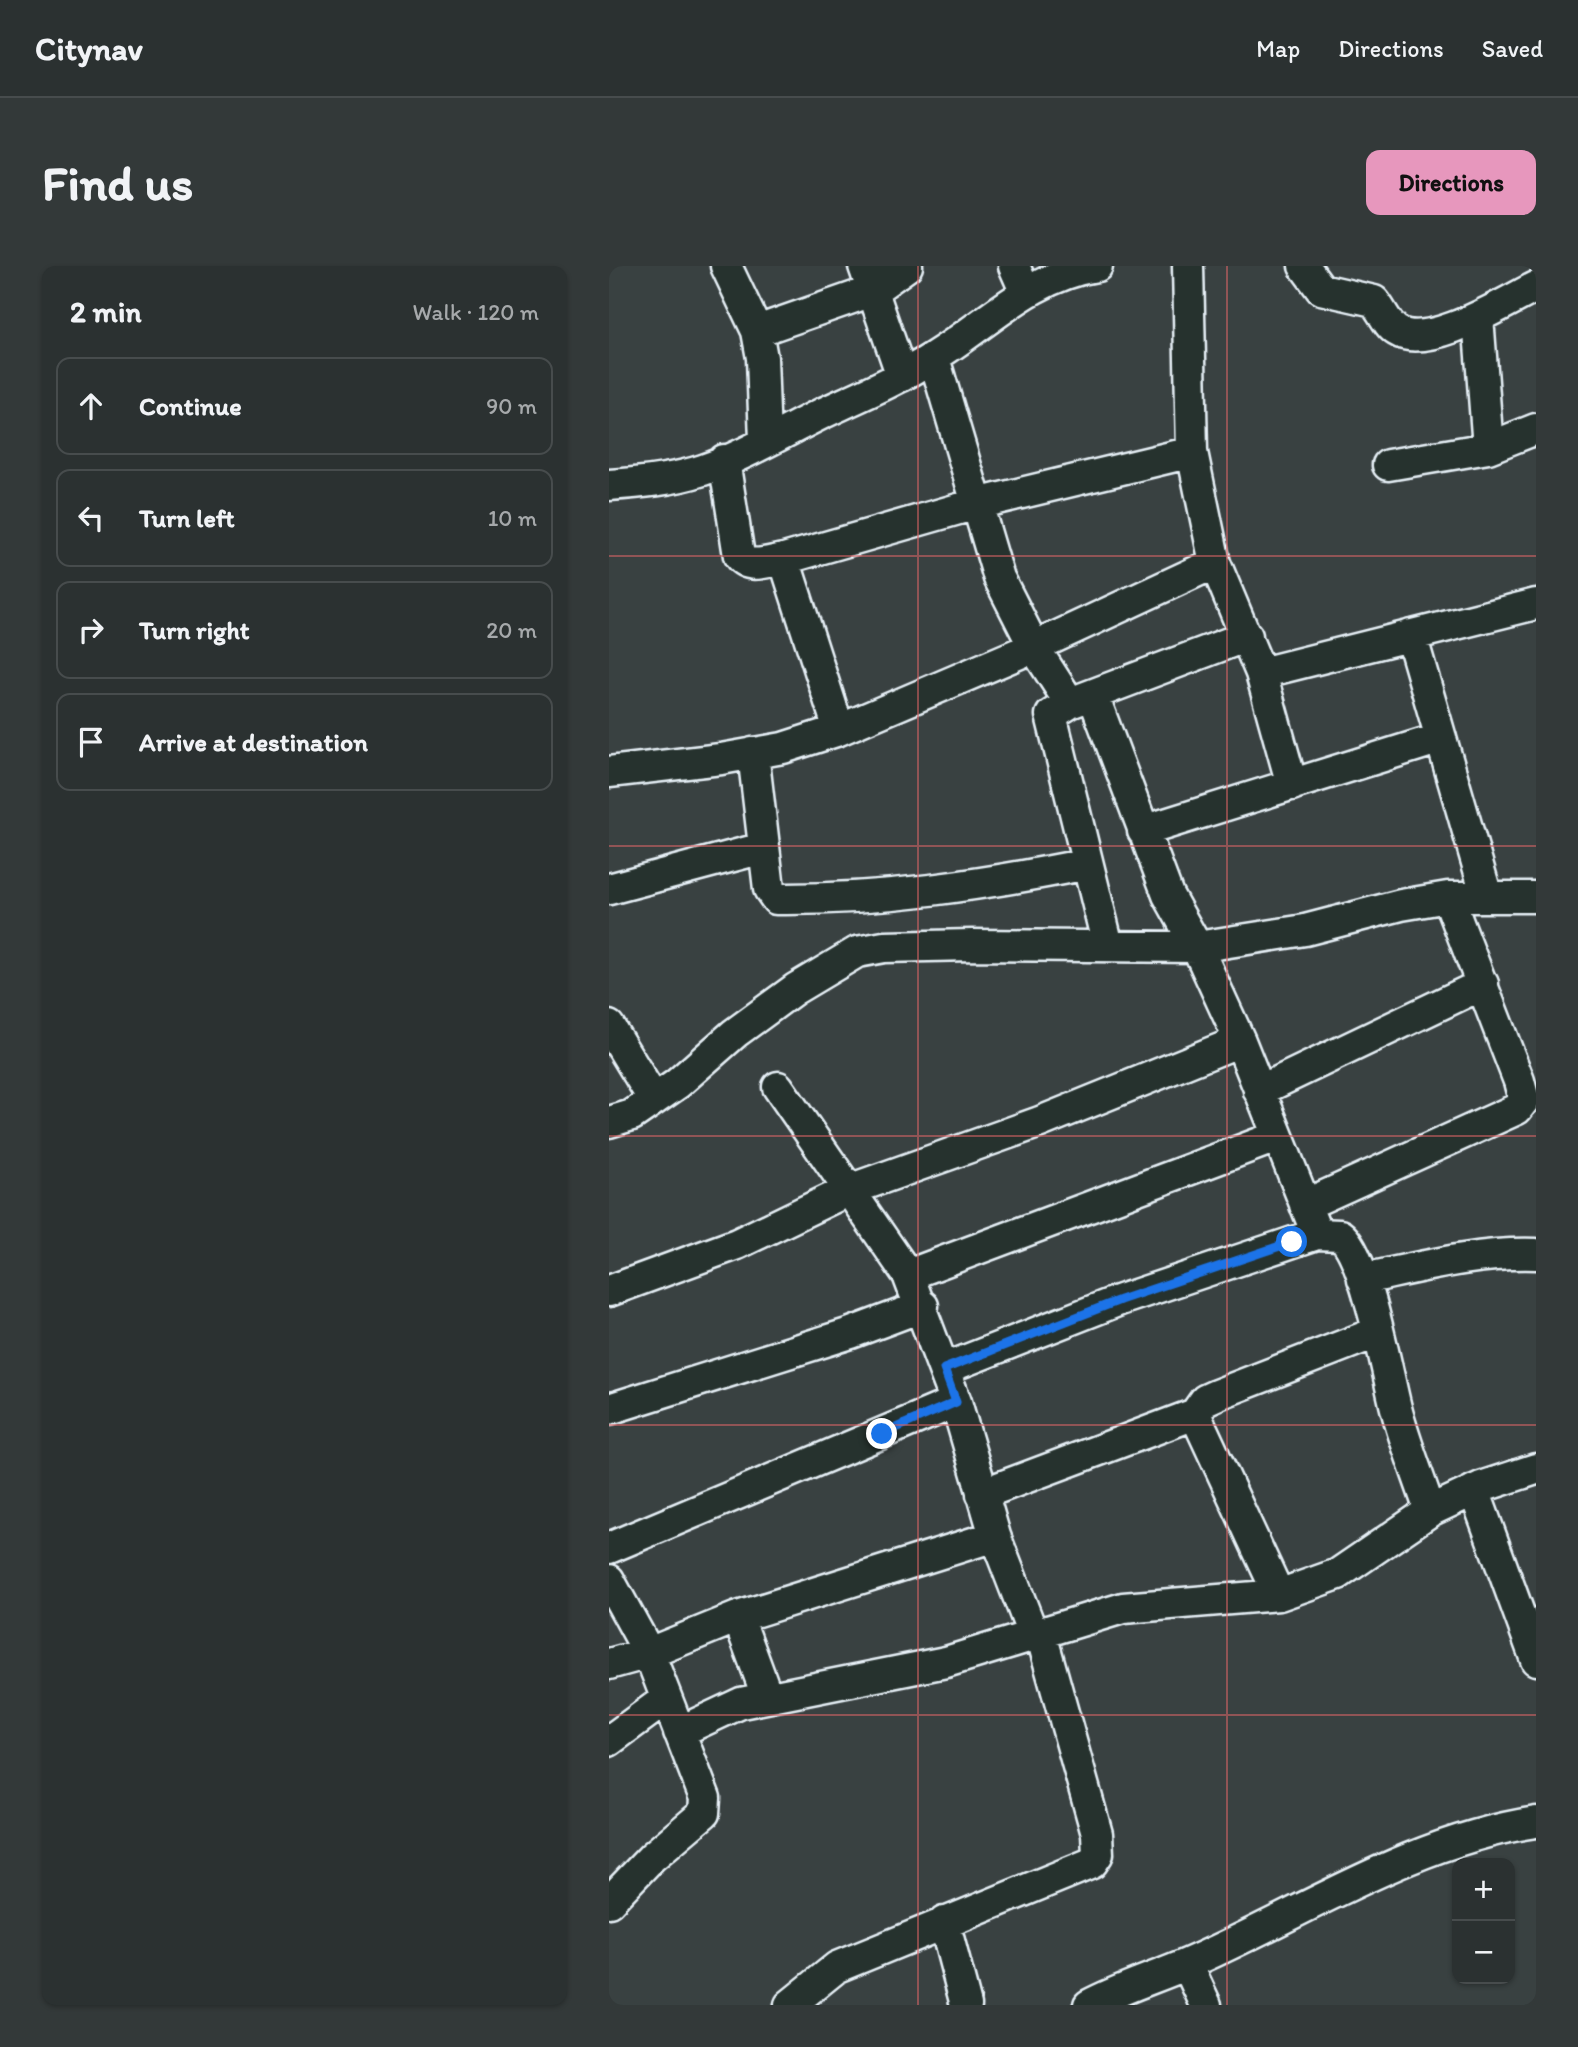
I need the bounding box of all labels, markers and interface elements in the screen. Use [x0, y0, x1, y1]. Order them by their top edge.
text: Citynav [35, 29, 143, 68]
text: Map [1256, 34, 1300, 63]
text: Directions [1338, 34, 1444, 63]
text: Saved [1482, 34, 1543, 63]
button: Directions [1366, 150, 1536, 215]
text: Find us [42, 153, 193, 212]
text: 2 min [70, 293, 141, 330]
text: Walk · 120 m [413, 298, 539, 326]
icon: ahead [72, 387, 110, 425]
text: Continue [139, 390, 242, 422]
text: 90 m [486, 392, 537, 420]
icon: left [72, 499, 110, 537]
text: Turn left [139, 502, 235, 534]
text: 10 m [488, 504, 537, 532]
icon: right [72, 611, 110, 649]
text: Turn right [139, 614, 250, 646]
text: 20 m [486, 616, 537, 644]
icon: arrive [72, 723, 110, 761]
text: Arrive at destination [139, 726, 368, 758]
route start [1276, 1226, 1307, 1257]
route end [866, 1418, 897, 1449]
map controls [1452, 1858, 1515, 1984]
button: + [1452, 1858, 1515, 1921]
button: − [1452, 1921, 1515, 1984]

